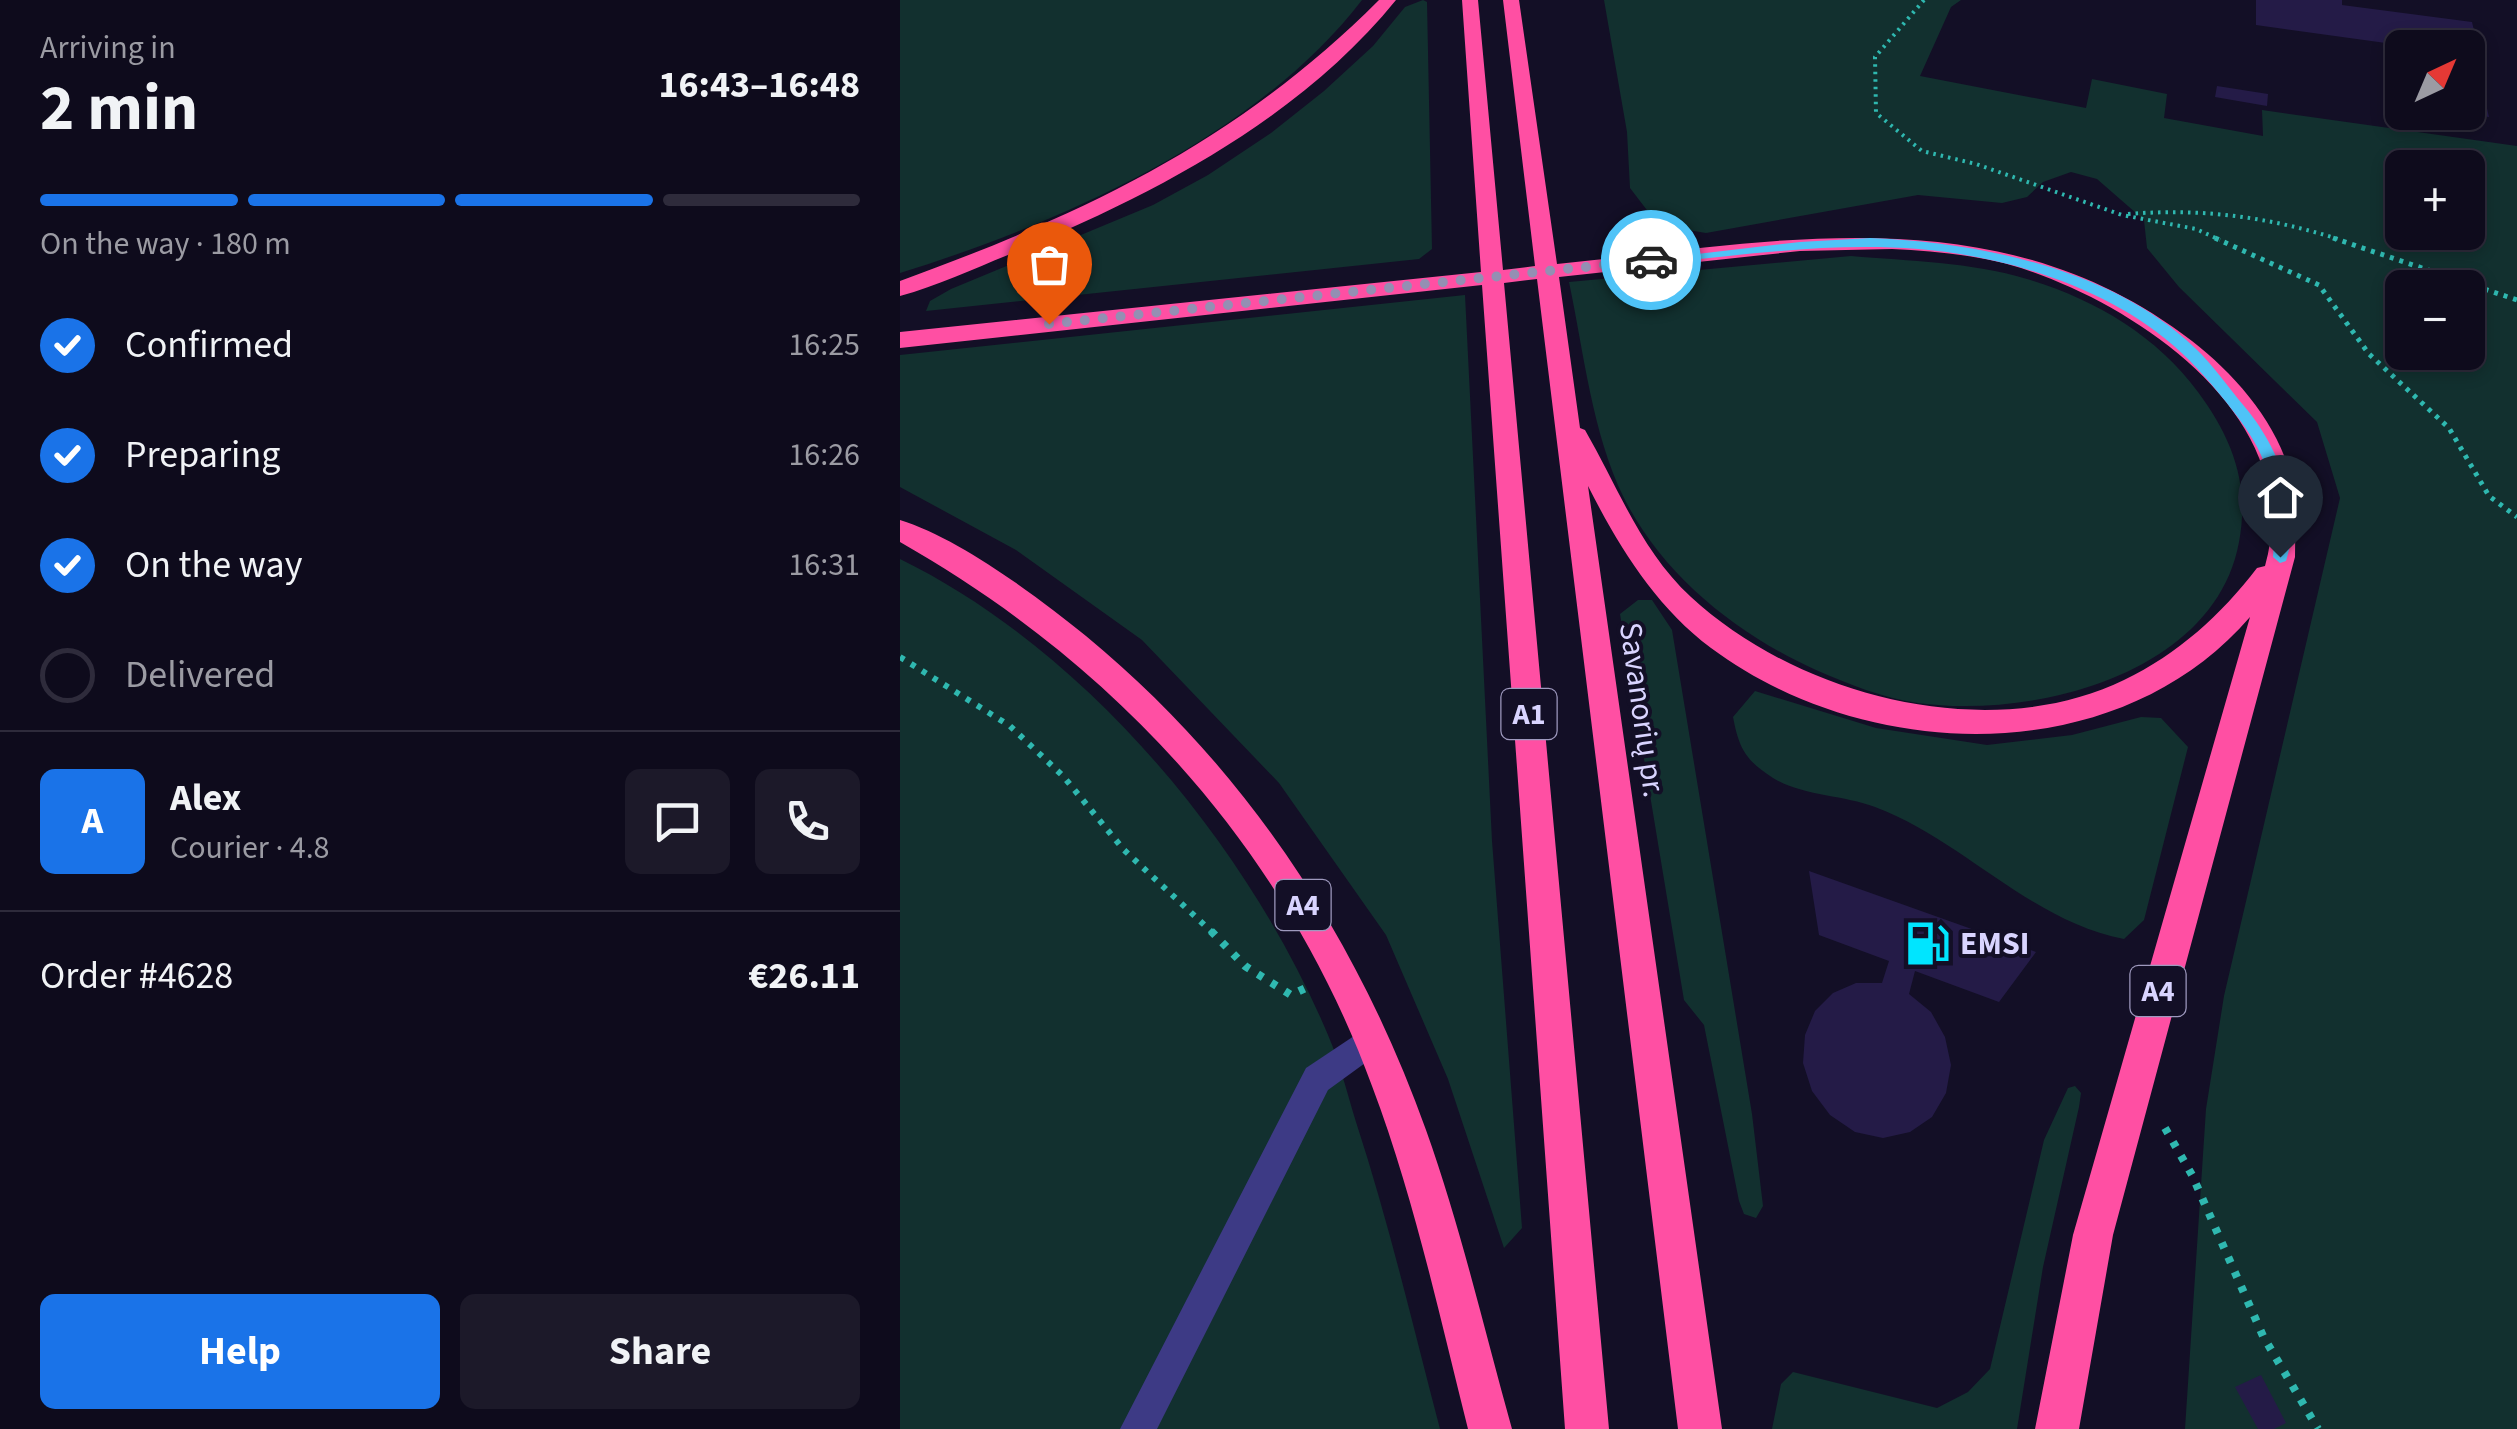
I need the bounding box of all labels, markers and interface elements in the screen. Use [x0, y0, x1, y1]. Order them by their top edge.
text: Arriving in [40, 25, 176, 71]
north arrow [2385, 30, 2485, 130]
map controls [2385, 30, 2485, 370]
text: 16:43–16:48 [658, 58, 860, 112]
text: 2 min [40, 62, 198, 155]
button: + [2385, 150, 2485, 250]
courier [1601, 210, 1701, 310]
text: On the way · 180 m [40, 221, 291, 267]
pin [1007, 222, 1092, 325]
icon: car [1624, 233, 1679, 288]
icon: bag [1022, 237, 1077, 292]
button: − [2385, 270, 2485, 370]
icon: check [40, 318, 95, 373]
text: Confirmed [125, 318, 293, 372]
text: 16:25 [788, 322, 860, 368]
icon: check [40, 428, 95, 483]
text: Preparing [125, 428, 280, 482]
text: 16:26 [788, 432, 860, 478]
pin [2238, 455, 2323, 558]
icon: home [2253, 470, 2308, 525]
icon: check [40, 538, 95, 593]
text: On the way [125, 538, 302, 592]
text: 16:31 [788, 542, 860, 588]
street label: Savanorių pr. [1607, 620, 1677, 800]
text: Delivered [125, 648, 275, 702]
road number: A1 [1502, 689, 1556, 739]
button: chat [625, 769, 730, 874]
button: phone [755, 769, 860, 874]
text: Alex [170, 771, 241, 825]
text: A [82, 794, 103, 848]
text: Courier · 4.8 [170, 825, 330, 871]
road number: A4 [1276, 880, 1330, 930]
fuel station icon: EMSI [1903, 920, 1951, 968]
place label: EMSI [1960, 921, 2029, 967]
text: Order #4628 [40, 949, 233, 1003]
text: €26.11 [748, 949, 860, 1003]
road number: A4 [2130, 966, 2186, 1016]
button: Help [40, 1294, 440, 1409]
button: Share [460, 1294, 860, 1409]

